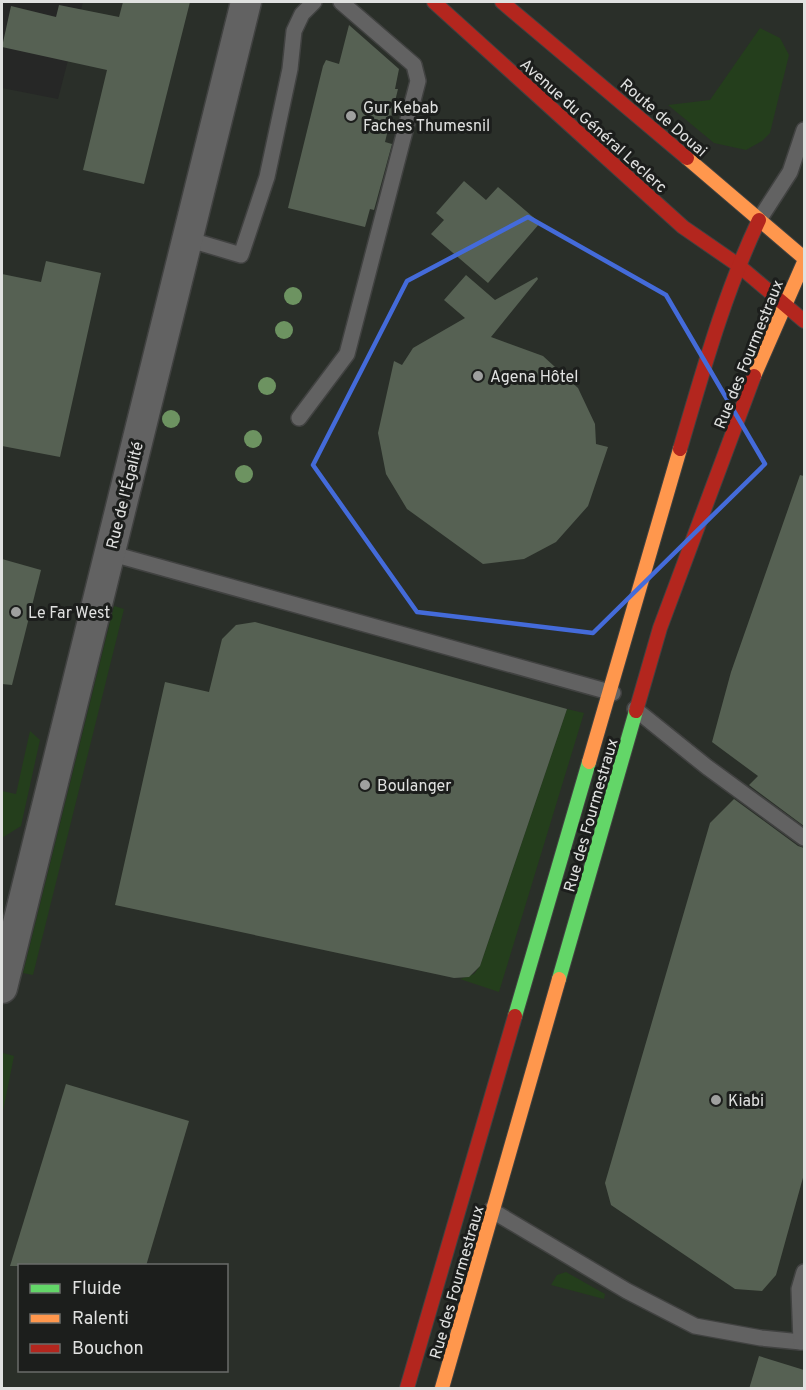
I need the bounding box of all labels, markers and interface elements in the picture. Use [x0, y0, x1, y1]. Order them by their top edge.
street label: Avenue du Général Leclerc [515, 55, 670, 198]
street label: Route de Douai [615, 75, 710, 162]
place label: Gur Kebab Faches Thumesnil [363, 99, 490, 137]
marker: Gur Kebab Faches Thumesnil [344, 109, 358, 123]
street label: Rue des Fourmestraux [711, 277, 789, 432]
place label: Agena Hôtel [490, 368, 578, 388]
marker: Agena Hôtel [471, 369, 485, 383]
street label: Rue de l'Égalité [101, 439, 149, 551]
place label: Le Far West [28, 604, 110, 624]
marker: Le Far West [9, 605, 23, 619]
street label: Rue des Fourmestraux [560, 736, 623, 895]
place label: Boulanger [377, 777, 452, 797]
marker: Boulanger [358, 778, 372, 792]
place label: Kiabi [728, 1092, 764, 1112]
marker: Kiabi [709, 1093, 723, 1107]
street label: Rue des Fourmestraux [426, 1203, 489, 1362]
legend [18, 1264, 228, 1372]
text: Fluide [72, 1278, 121, 1301]
text: Ralenti [72, 1308, 129, 1331]
text: Bouchon [72, 1338, 144, 1361]

